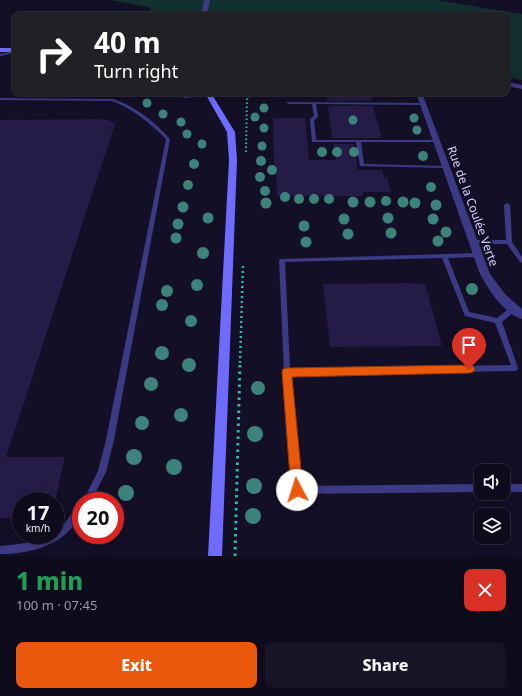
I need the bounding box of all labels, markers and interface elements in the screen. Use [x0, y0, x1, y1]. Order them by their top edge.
text: 40 m [94, 23, 161, 61]
icon: right [28, 28, 80, 80]
text: Turn right [94, 59, 178, 83]
street label: Rue de la Coulée Verte [443, 144, 503, 269]
pin [452, 328, 486, 369]
icon: arrive [458, 334, 480, 356]
map controls [474, 464, 510, 544]
button: sound [474, 464, 510, 500]
position arrow [276, 469, 318, 511]
speed limit sign: 20 [72, 492, 124, 544]
text: 17 [27, 499, 49, 526]
button: layers [474, 508, 510, 544]
text: km/h [26, 521, 50, 535]
text: 1 min [16, 564, 83, 597]
button: close [464, 569, 506, 611]
text: 100 m · 07:45 [16, 596, 97, 614]
button: Exit [16, 642, 257, 688]
button: Share [265, 642, 506, 688]

